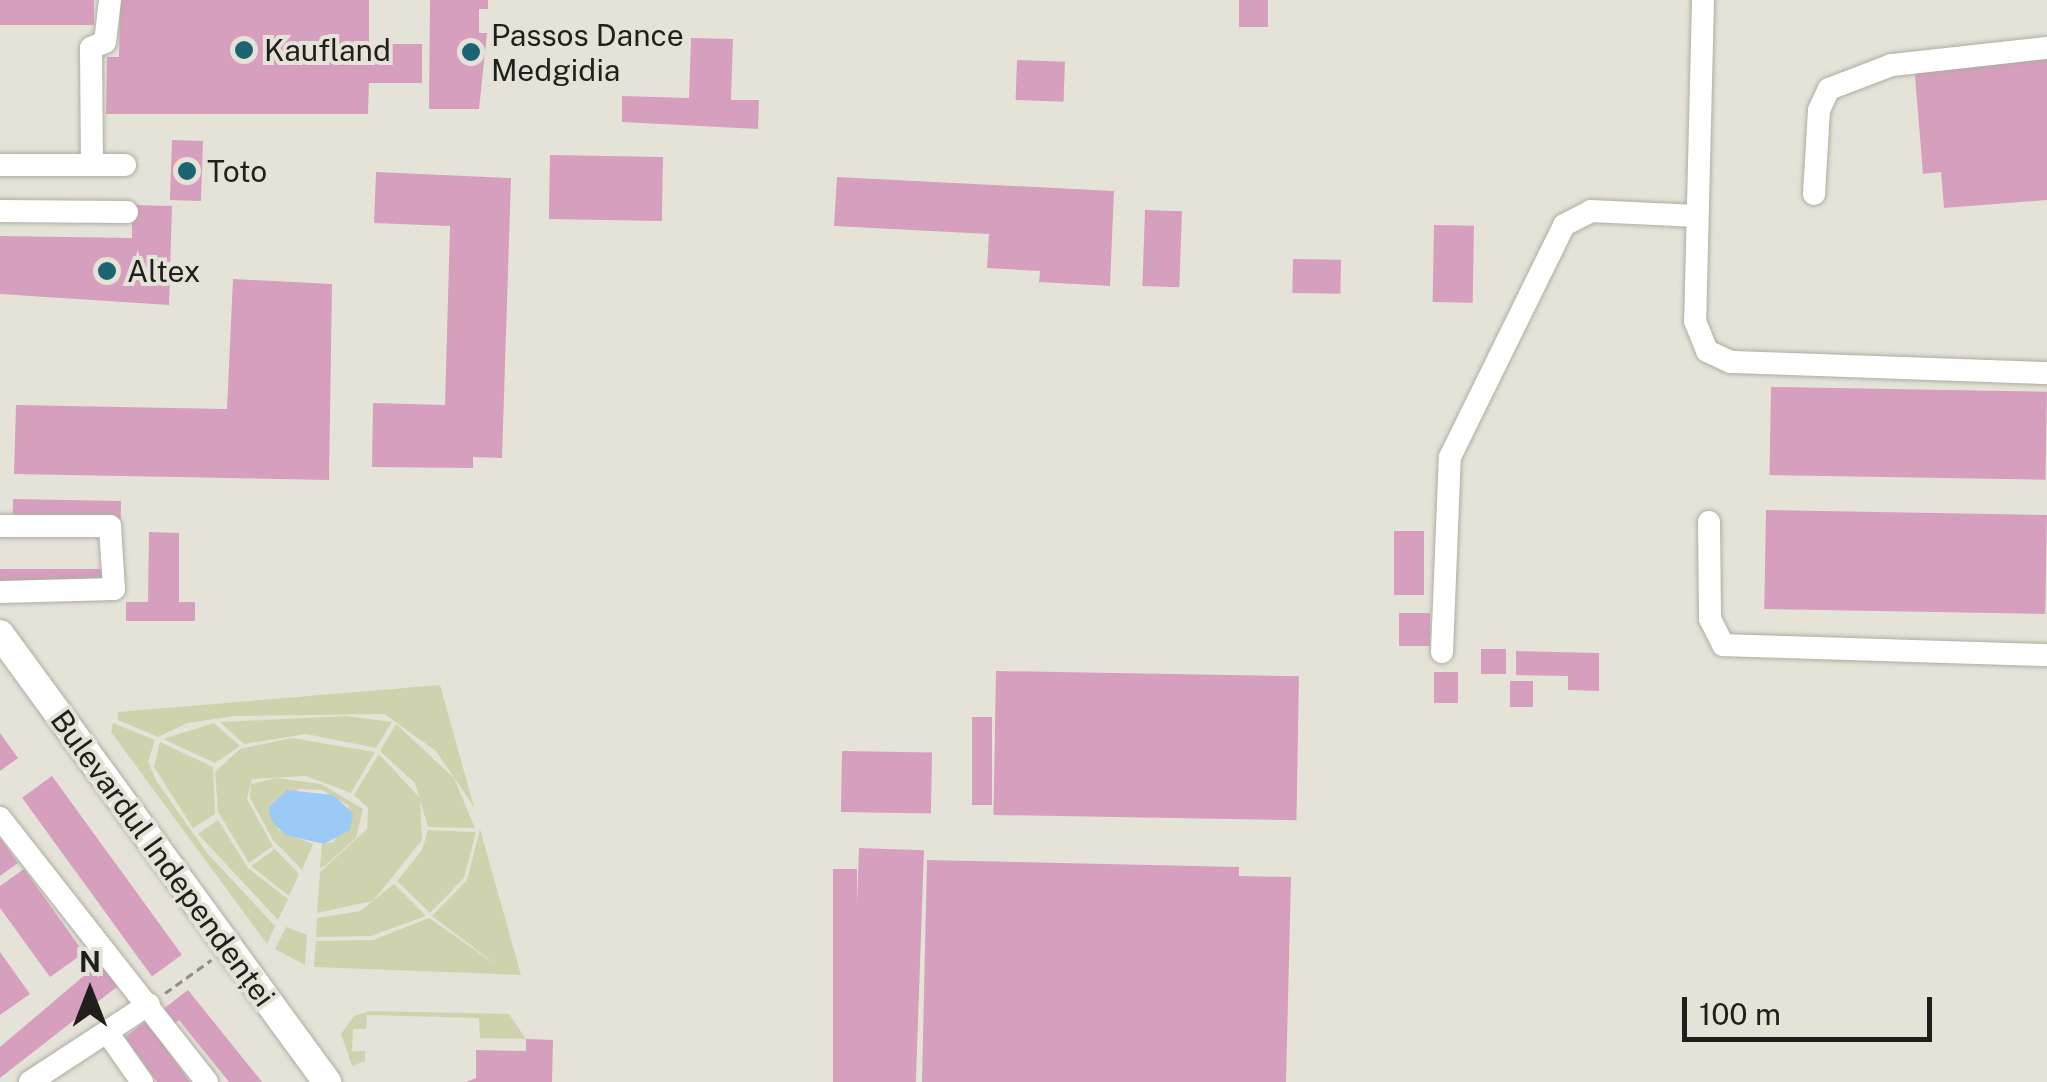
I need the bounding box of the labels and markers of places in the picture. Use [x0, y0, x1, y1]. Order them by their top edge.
place label: Passos Dance Medgidia [491, 17, 684, 88]
place label: Kaufland [264, 32, 391, 68]
marker: Kaufland [233, 39, 255, 61]
marker: Passos Dance Medgidia [460, 41, 482, 63]
place label: Toto [207, 153, 267, 189]
marker: Toto [176, 160, 198, 182]
place label: Altex [127, 253, 200, 289]
marker: Altex [96, 260, 118, 282]

